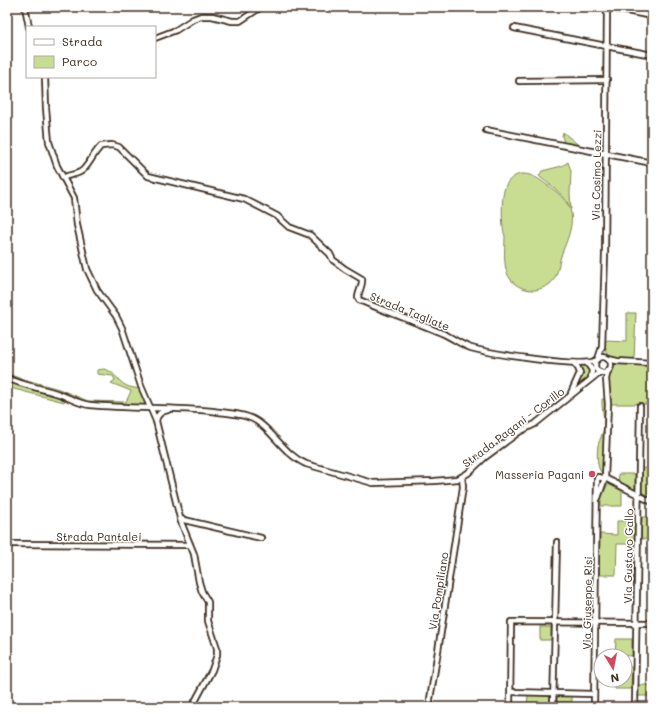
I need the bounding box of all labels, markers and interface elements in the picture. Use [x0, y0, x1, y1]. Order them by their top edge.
legend [26, 26, 156, 78]
text: Strada [62, 33, 103, 49]
text: Parco [62, 53, 97, 69]
street label: Via Cosimo Lezzi [588, 129, 604, 221]
street label: Strada Tagliate [368, 288, 452, 334]
street label: Strada Pagani - Corillo [459, 383, 567, 470]
place label: Masseria Pagani [495, 467, 584, 482]
marker: Masseria Pagani [587, 469, 597, 479]
street label: Via Gustavo Gallo [620, 508, 636, 604]
street label: Strada Pantalei [56, 529, 142, 544]
street label: Via Pompiliano [424, 551, 452, 631]
street label: Via Giuseppe Risi [579, 556, 595, 650]
north arrow [593, 648, 633, 688]
text: N [609, 670, 620, 686]

